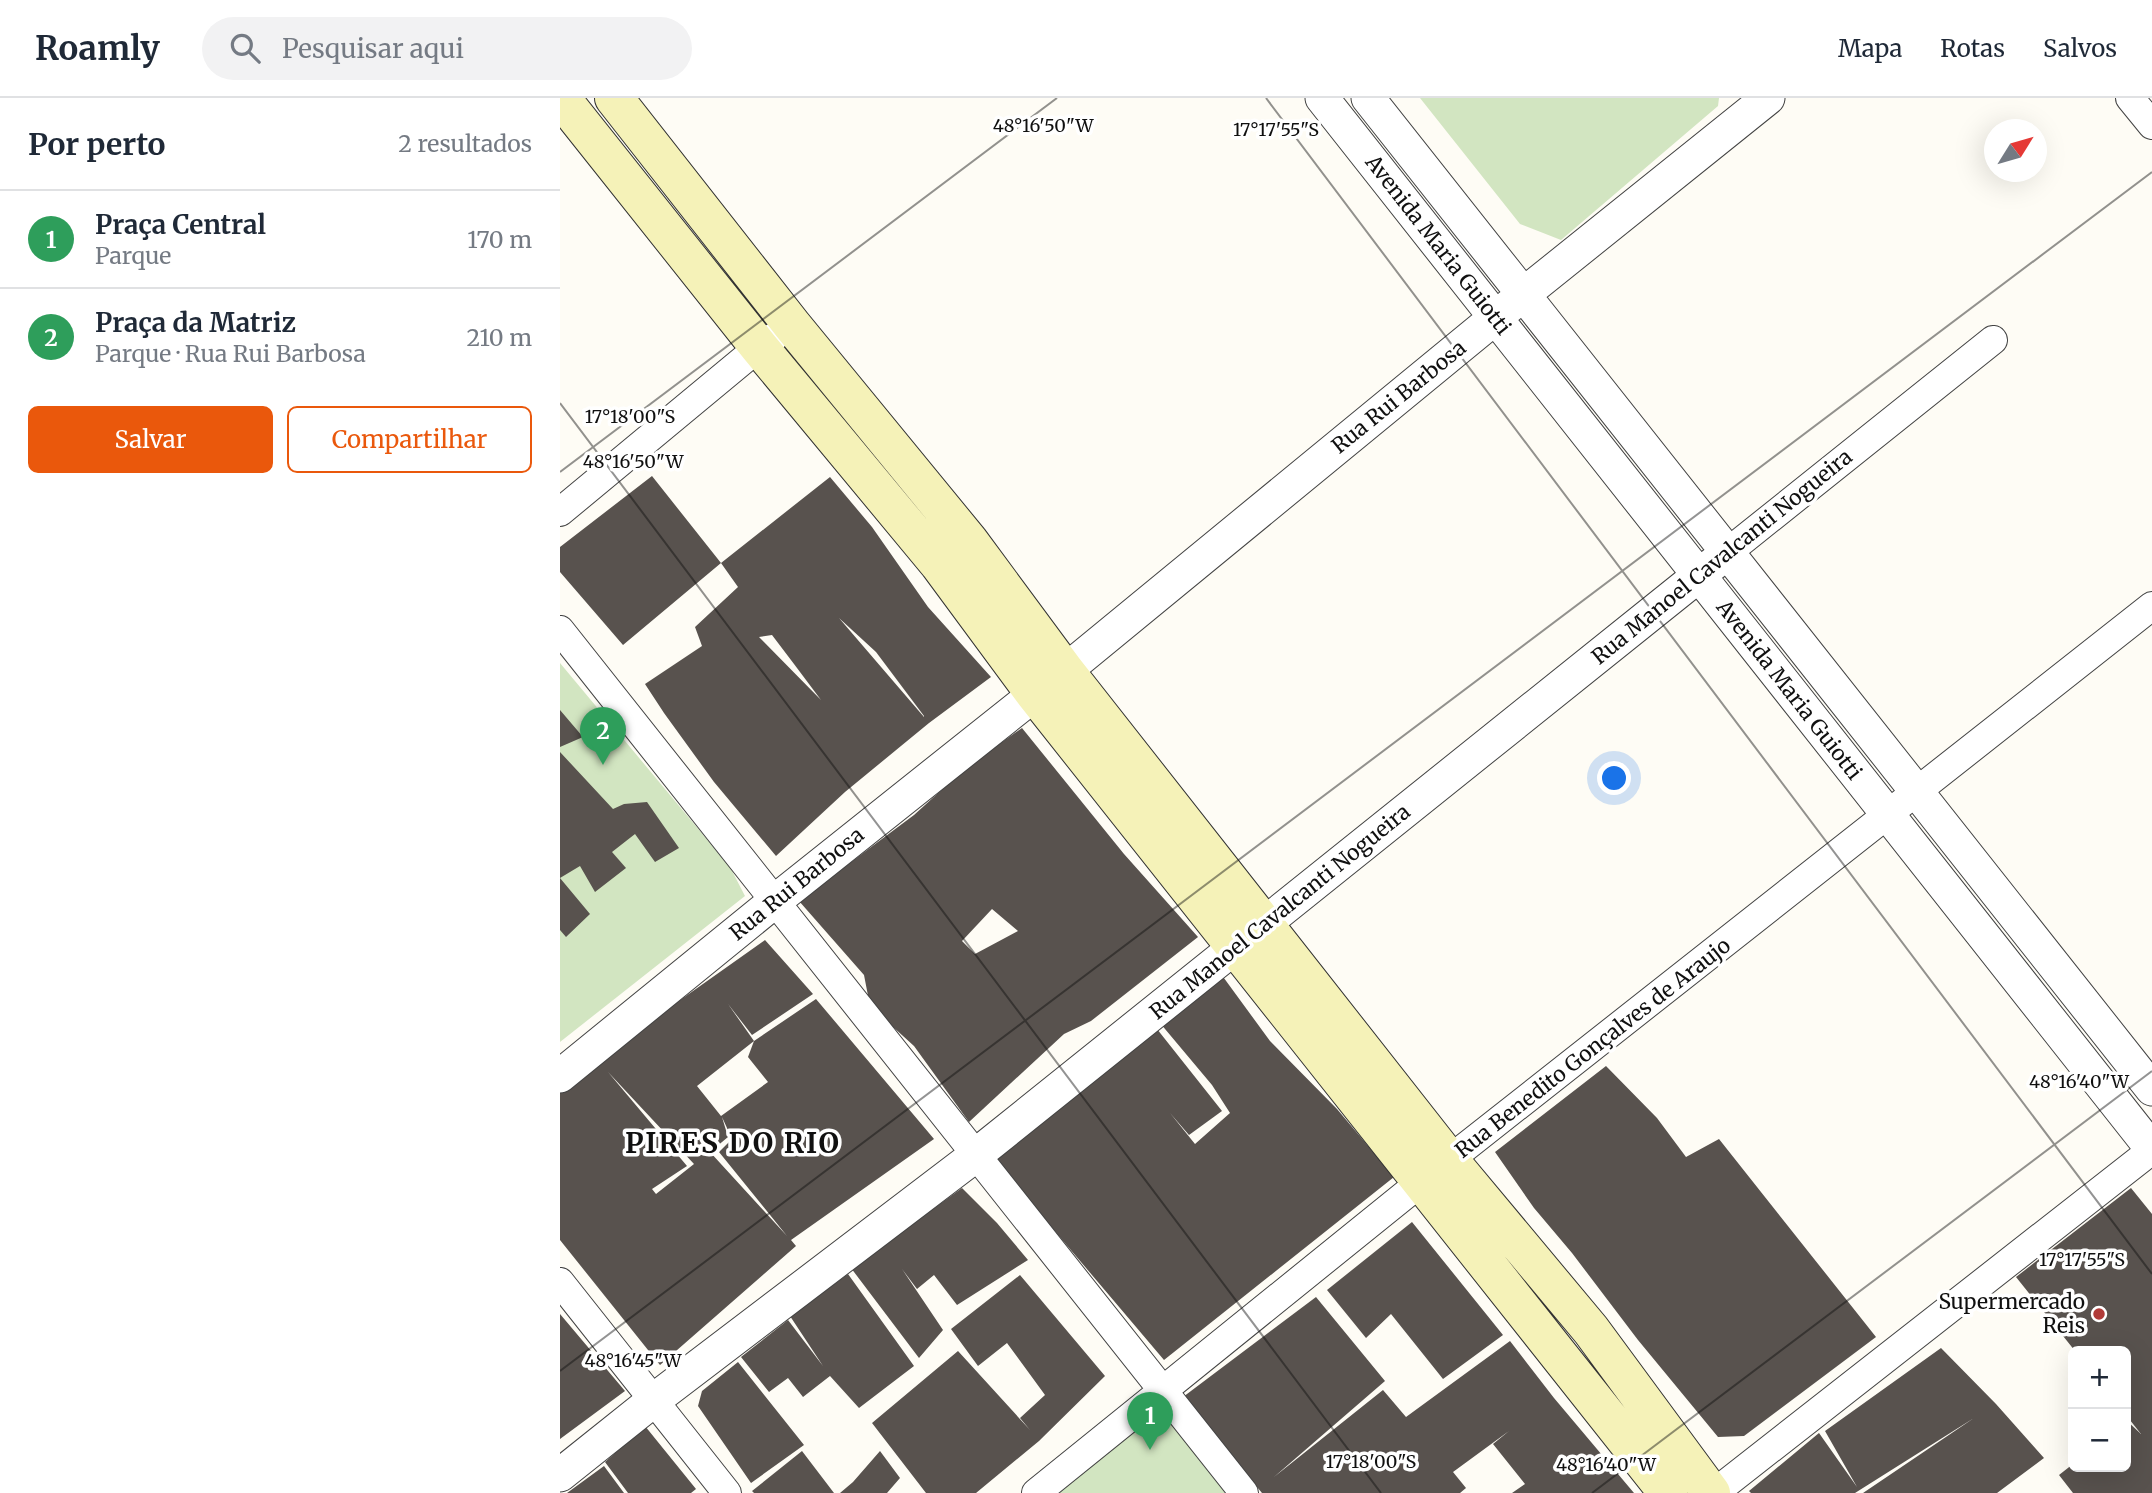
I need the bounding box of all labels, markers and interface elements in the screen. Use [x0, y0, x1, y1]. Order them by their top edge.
search box [202, 17, 692, 80]
text: Roamly [35, 28, 160, 69]
icon: search [226, 29, 264, 67]
text: Pesquisar aqui [282, 32, 464, 65]
text: Mapa [1838, 33, 1902, 64]
text: Rotas [1940, 33, 2005, 64]
text: Salvos [2043, 33, 2117, 64]
text: 48°16'50"W [993, 114, 1094, 137]
text: 17°17'55"S [1233, 118, 1319, 141]
north arrow [1984, 119, 2047, 182]
text: Por perto [28, 125, 166, 163]
text: 2 resultados [398, 129, 532, 158]
street label: Avenida Maria Guiotti [1359, 148, 1517, 340]
text: Praça Central [95, 208, 266, 241]
text: 1 [46, 225, 56, 254]
text: 170 m [467, 225, 532, 254]
text: Parque [95, 241, 171, 270]
text: Praça da Matriz [95, 306, 296, 339]
text: 2 [44, 323, 58, 352]
text: 210 m [467, 323, 532, 352]
street label: Rua Rui Barbosa [1326, 334, 1471, 459]
text: Parque · Rua Rui Barbosa [95, 339, 366, 368]
text: 17°18'00"S [585, 405, 676, 428]
button: Salvar [28, 406, 273, 473]
button: Compartilhar [287, 406, 532, 473]
street label: Rua Manoel Cavalcanti Nogueira [1586, 443, 1857, 670]
text: 48°16'50"W [583, 450, 684, 473]
street label: Avenida Maria Guiotti [1710, 593, 1868, 785]
pin: 2 [580, 707, 626, 765]
your location [1597, 761, 1631, 795]
street label: Rua Manoel Cavalcanti Nogueira [1144, 798, 1415, 1025]
street label: Rua Rui Barbosa [724, 821, 869, 946]
street label: Rua Benedito Gonçalves de Araujo [1450, 932, 1736, 1164]
text: 48°16'40"W [2029, 1070, 2130, 1093]
district label: PIRES DO RIO [625, 1125, 841, 1161]
text: 17°17'55"S [2039, 1248, 2125, 1271]
place label: Supermercado Reis [1938, 1288, 2085, 1339]
marker: Supermercado Reis [2091, 1306, 2107, 1322]
map controls [2068, 1346, 2131, 1472]
button: + [2068, 1346, 2131, 1409]
text: 48°16'45"W [584, 1349, 683, 1372]
pin: 1 [1127, 1392, 1173, 1450]
button: − [2068, 1409, 2131, 1472]
text: 17°18'00"S [1326, 1450, 1417, 1473]
text: 48°16'40"W [1556, 1453, 1657, 1476]

